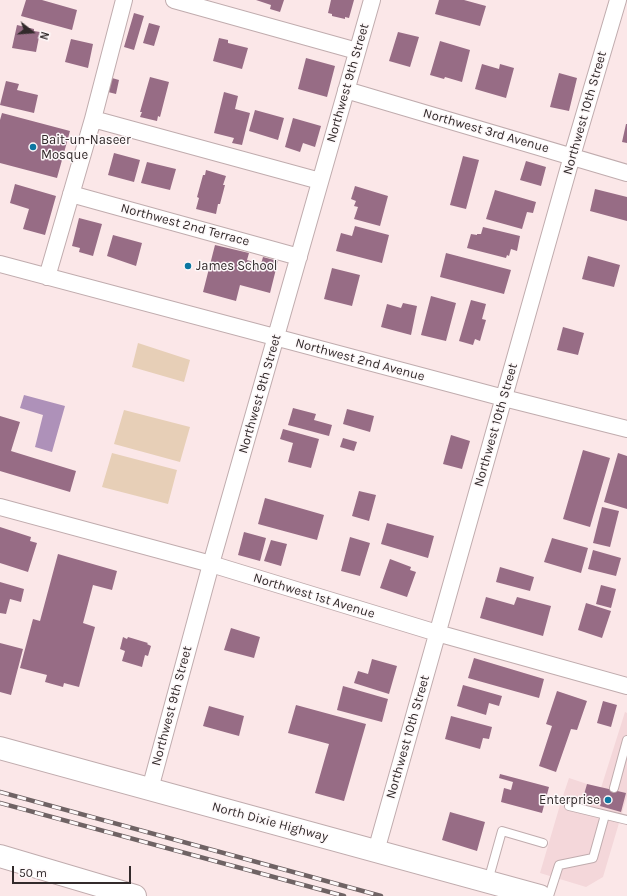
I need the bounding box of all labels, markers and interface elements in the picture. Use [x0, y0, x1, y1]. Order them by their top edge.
north arrow [12, 12, 52, 52]
street label: Northwest 9th Street [323, 22, 373, 144]
text: N [37, 30, 51, 41]
street label: Northwest 10th Street [560, 49, 610, 177]
street label: Northwest 3rd Avenue [421, 106, 551, 156]
place label: Bait-un-Naseer Mosque [41, 132, 131, 163]
marker: Bait-un-Naseer Mosque [28, 142, 38, 152]
street label: Northwest 2nd Terrace [119, 200, 251, 250]
place label: James School [196, 258, 277, 274]
marker: James School [183, 261, 193, 271]
street label: Northwest 9th Street [235, 333, 285, 455]
street label: Northwest 2nd Avenue [294, 335, 426, 385]
street label: Northwest 10th Street [471, 361, 521, 489]
street label: Northwest 1st Avenue [251, 570, 377, 622]
street label: Northwest 9th Street [148, 644, 196, 768]
street label: Northwest 10th Street [383, 673, 433, 801]
place label: Enterprise [539, 792, 600, 808]
marker: Enterprise [603, 795, 613, 805]
street label: North Dixie Highway [210, 799, 330, 845]
scale bar [14, 858, 133, 884]
text: 50 m [19, 866, 47, 880]

